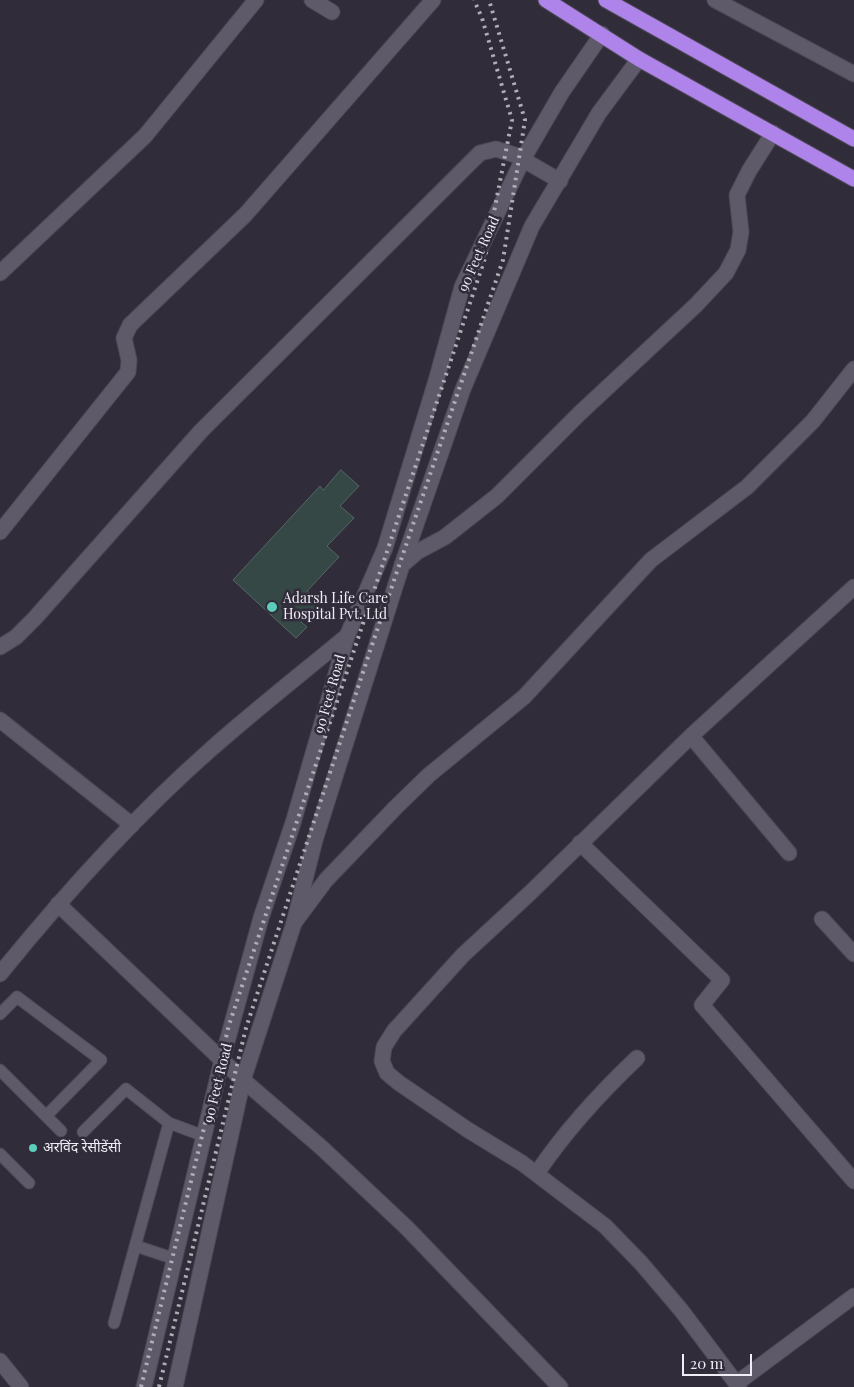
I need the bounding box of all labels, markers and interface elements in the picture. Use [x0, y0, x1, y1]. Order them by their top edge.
street label: 90 Feet Road [455, 214, 503, 294]
place label: Adarsh Life Care Hospital Pvt. Ltd [283, 591, 388, 624]
marker: Adarsh Life Care Hospital Pvt. Ltd [265, 600, 279, 614]
street label: 90 Feet Road [311, 653, 349, 735]
street label: 90 Feet Road [200, 1042, 236, 1124]
place label: अरविंद रेसीडेंसी [43, 1140, 121, 1156]
marker: अरविंद रेसीडेंसी [27, 1142, 39, 1154]
scale bar [684, 1344, 754, 1376]
text: 20 m [690, 1353, 723, 1373]

